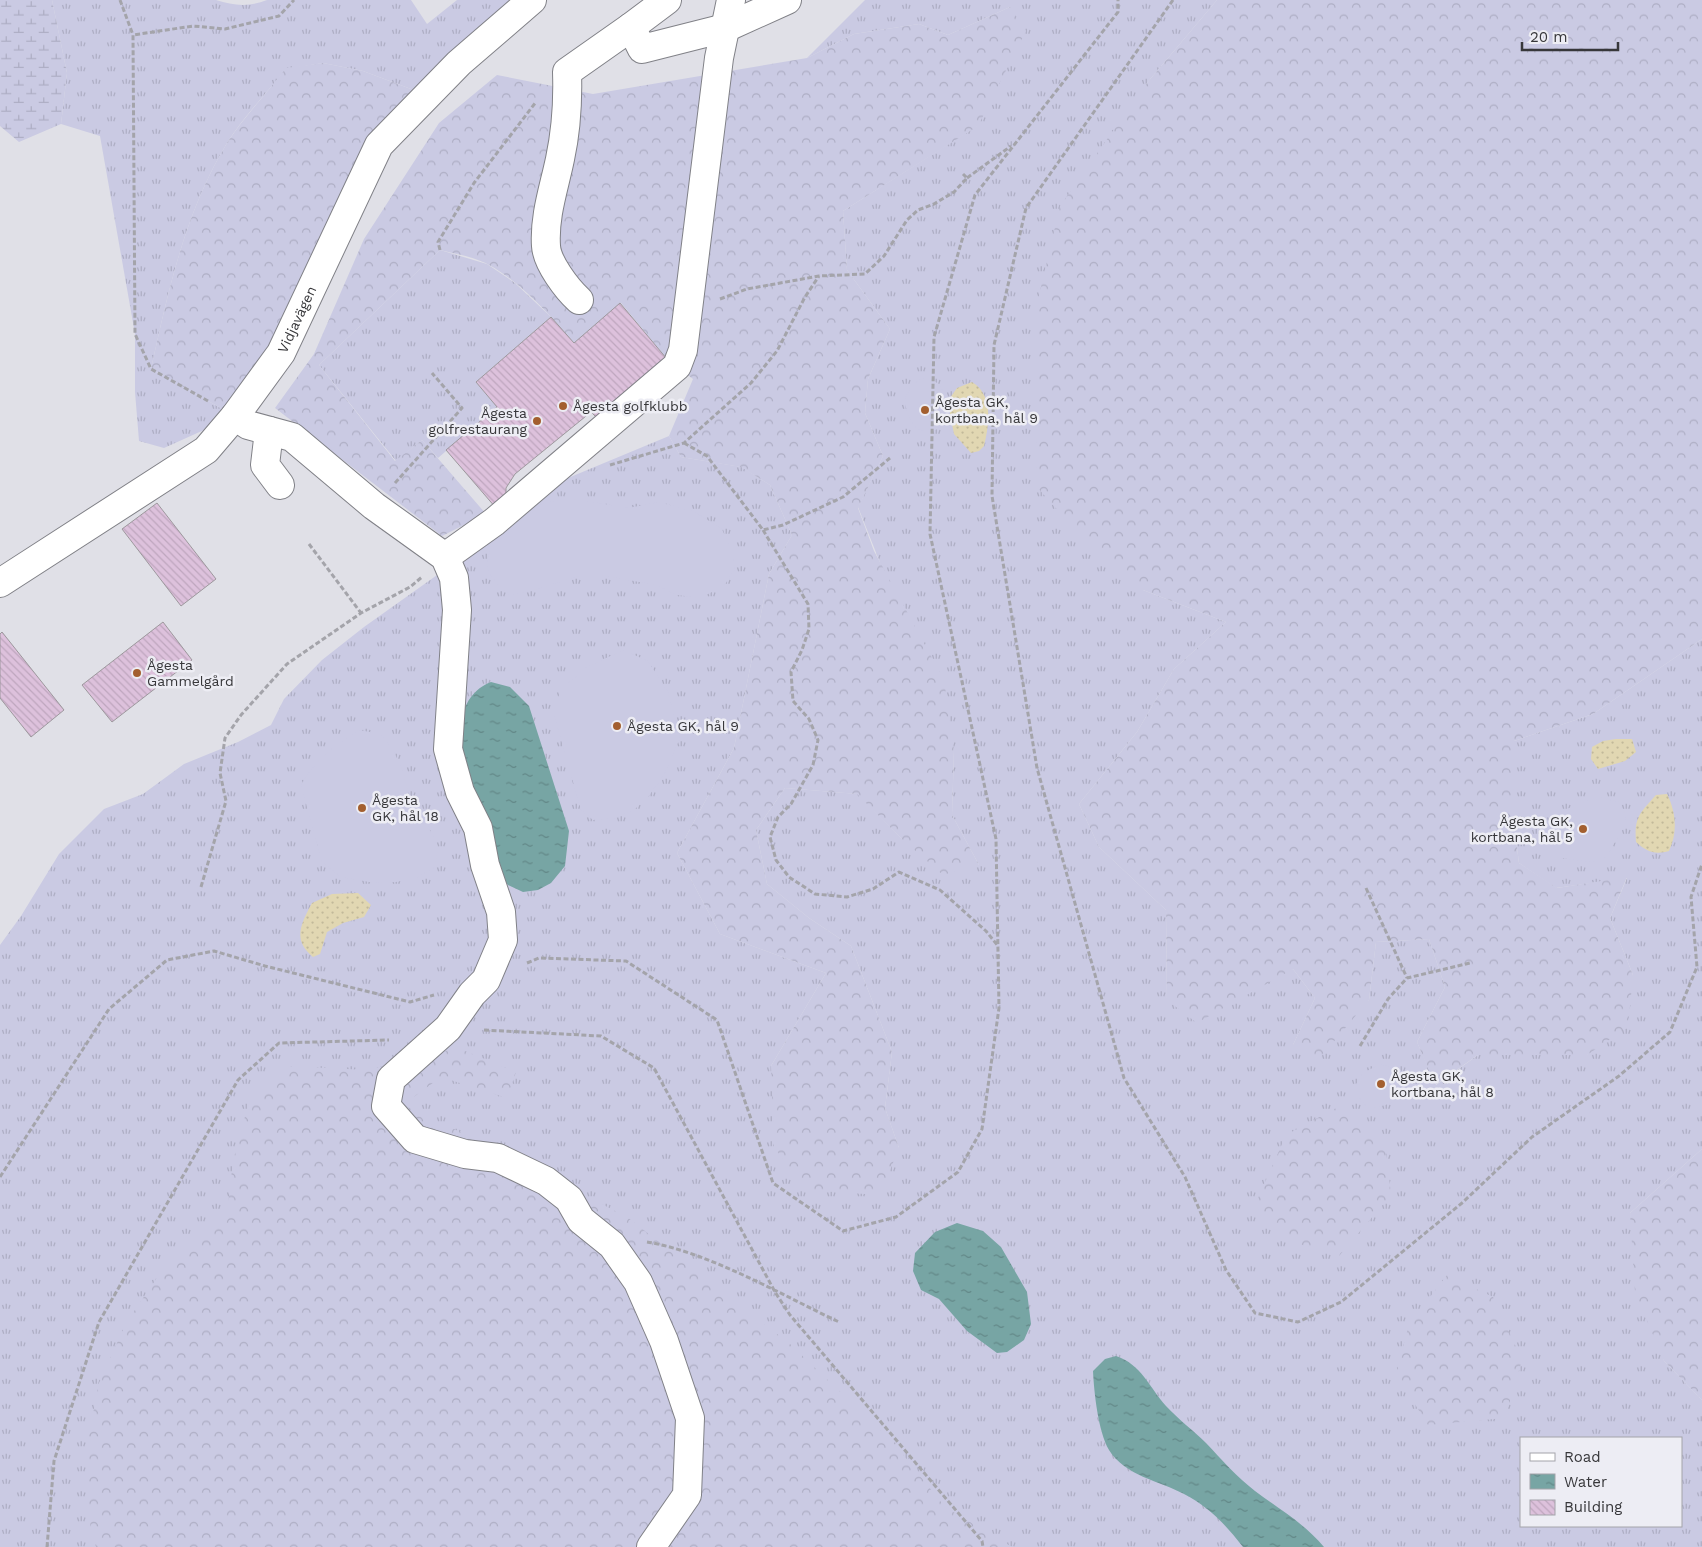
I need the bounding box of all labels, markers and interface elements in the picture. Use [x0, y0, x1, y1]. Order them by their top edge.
scale bar [1522, 20, 1618, 52]
text: 20 m [1530, 28, 1568, 46]
street label: Vidjavägen [274, 283, 319, 356]
place label: Ågesta GK, kortbana, hål 9 [935, 394, 1038, 426]
place label: Ågesta golfklubb [573, 398, 687, 414]
marker: Ågesta golfklubb [557, 400, 569, 412]
marker: Ågesta GK, kortbana, hål 9 [919, 404, 931, 416]
place label: Ågesta golfrestaurang [428, 405, 528, 437]
marker: Ågesta golfrestaurang [531, 415, 543, 427]
place label: Ågesta Gammelgård [147, 657, 234, 689]
marker: Ågesta Gammelgård [131, 667, 143, 679]
place label: Ågesta GK, hål 9 [627, 718, 739, 734]
marker: Ågesta GK, hål 9 [611, 720, 623, 732]
place label: Ågesta GK, hål 18 [372, 792, 439, 824]
marker: Ågesta GK, hål 18 [356, 802, 368, 814]
place label: Ågesta GK, kortbana, hål 5 [1471, 813, 1573, 845]
marker: Ågesta GK, kortbana, hål 5 [1577, 823, 1589, 835]
place label: Ågesta GK, kortbana, hål 8 [1391, 1068, 1494, 1100]
marker: Ågesta GK, kortbana, hål 8 [1375, 1078, 1387, 1090]
legend [1520, 1437, 1682, 1527]
text: Road [1564, 1448, 1601, 1466]
text: Water [1564, 1473, 1607, 1491]
text: Building [1564, 1498, 1622, 1516]

